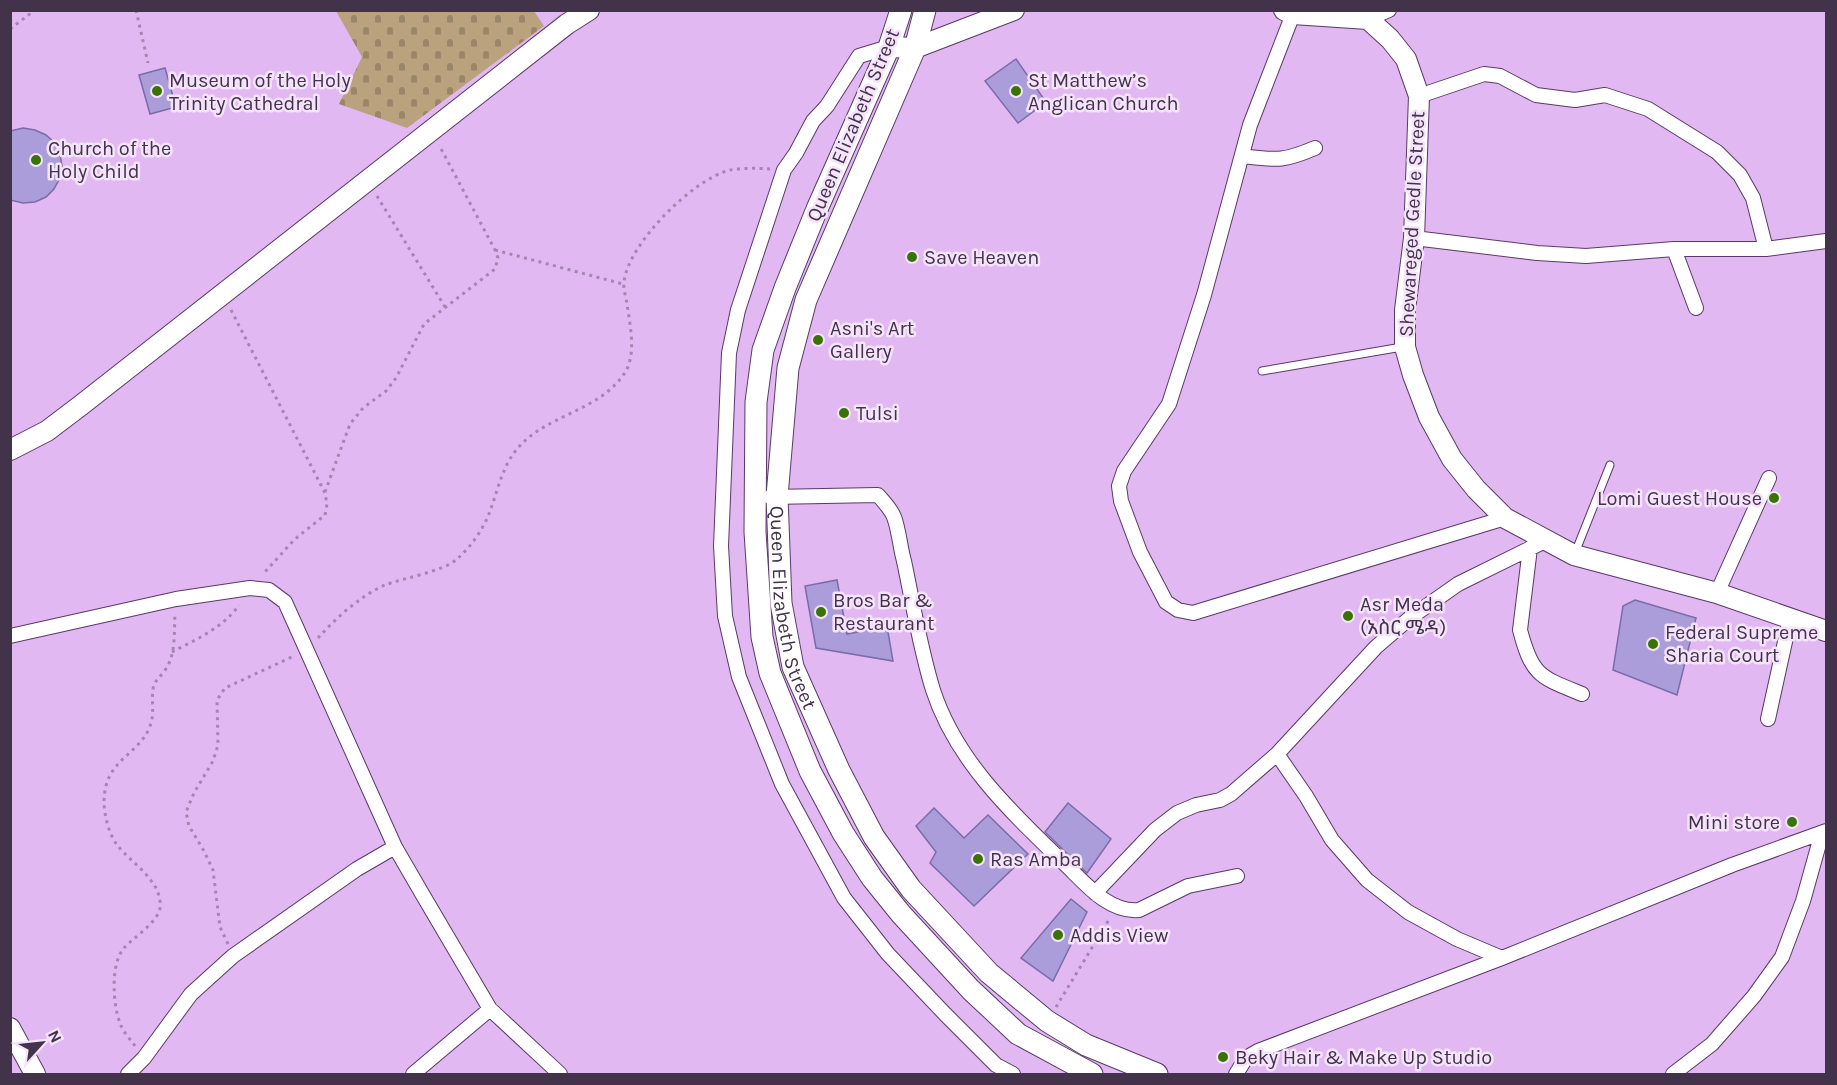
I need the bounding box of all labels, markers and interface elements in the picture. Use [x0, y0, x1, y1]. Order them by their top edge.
street label: Queen Elizabeth Street [802, 25, 904, 225]
place label: Museum of the Holy Trinity Cathedral [169, 69, 351, 115]
place label: St Matthew’s Anglican Church [1028, 69, 1179, 115]
marker: Museum of the Holy Trinity Cathedral [150, 84, 164, 98]
marker: St Matthew’s Anglican Church [1009, 84, 1023, 98]
street label: Shewareged Gedle Street [1395, 110, 1429, 338]
place label: Church of the Holy Child [48, 137, 171, 183]
marker: Church of the Holy Child [29, 153, 43, 167]
place label: Save Heaven [924, 246, 1039, 269]
marker: Save Heaven [905, 250, 919, 264]
place label: Asni's Art Gallery [830, 317, 915, 363]
marker: Asni's Art Gallery [811, 333, 825, 347]
place label: Tulsi [856, 402, 899, 425]
marker: Tulsi [837, 406, 851, 420]
place label: Lomi Guest House [1597, 487, 1762, 510]
marker: Lomi Guest House [1767, 491, 1781, 505]
street label: Queen Elizabeth Street [766, 505, 822, 713]
place label: Bros Bar & Restaurant [833, 589, 935, 635]
place label: Asr Meda (አስር ሜዳ) [1360, 593, 1446, 639]
marker: Bros Bar & Restaurant [814, 605, 828, 619]
marker: Asr Meda (አስር ሜዳ) [1341, 609, 1355, 623]
place label: Federal Supreme Sharia Court [1665, 621, 1818, 667]
marker: Federal Supreme Sharia Court [1646, 637, 1660, 651]
place label: Mini store [1688, 811, 1780, 834]
marker: Mini store [1785, 815, 1799, 829]
place label: Ras Amba [990, 848, 1082, 871]
marker: Ras Amba [971, 852, 985, 866]
place label: Addis View [1070, 924, 1169, 947]
marker: Addis View [1051, 928, 1065, 942]
north arrow [12, 1013, 72, 1073]
text: N [44, 1027, 66, 1046]
place label: Beky Hair & Make Up Studio [1235, 1046, 1492, 1069]
marker: Beky Hair & Make Up Studio [1216, 1050, 1230, 1064]

